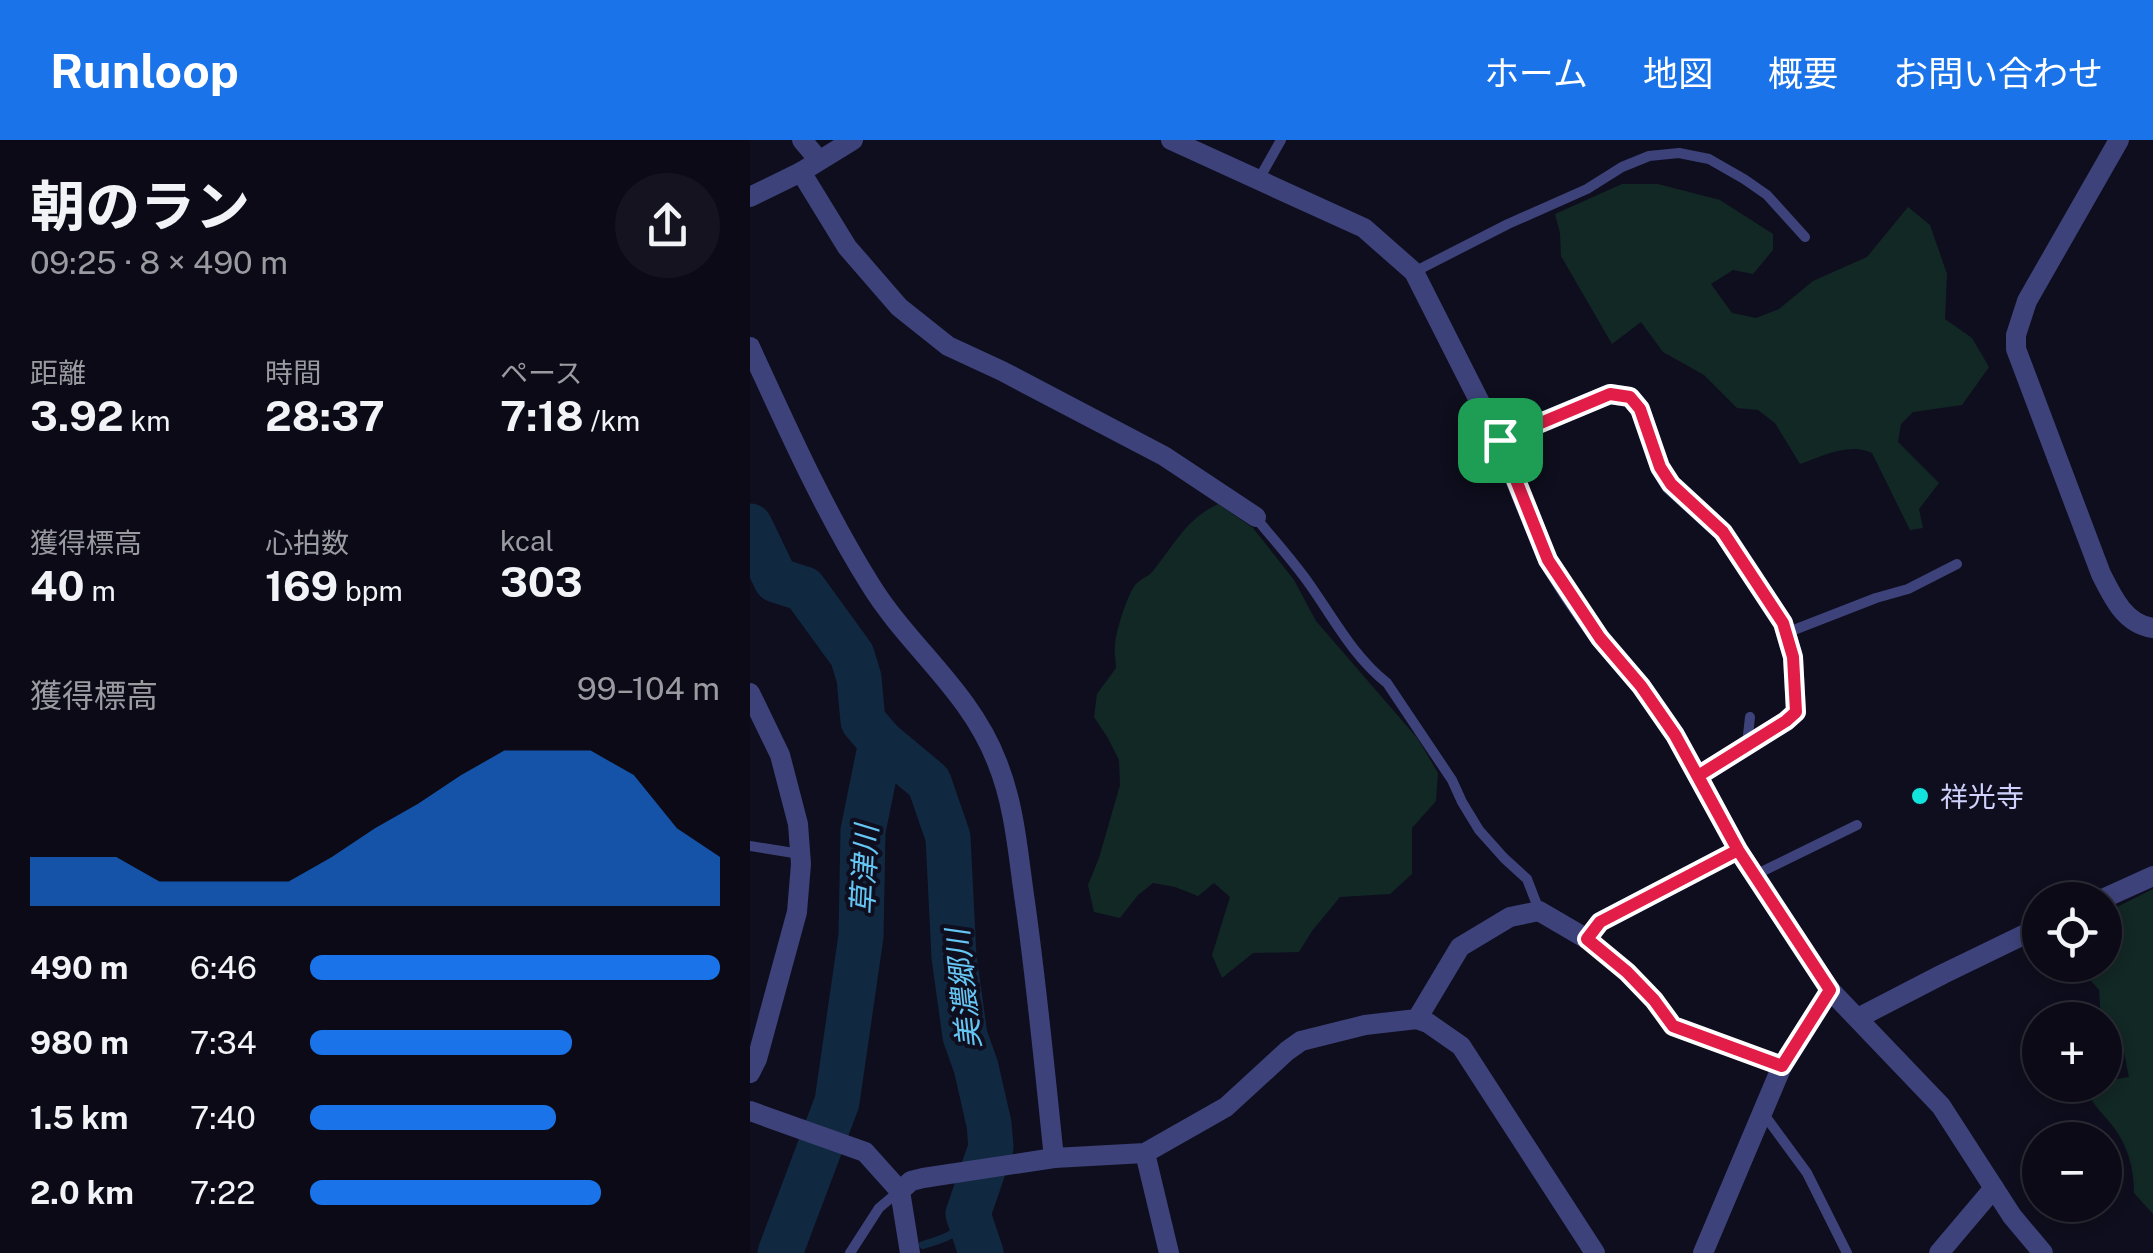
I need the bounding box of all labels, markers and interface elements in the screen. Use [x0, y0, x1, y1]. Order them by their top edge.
text: Runloop [50, 42, 239, 99]
text: ホーム [1484, 53, 1588, 94]
text: 地図 [1643, 53, 1713, 94]
text: 概要 [1768, 53, 1838, 94]
text: お問い合わせ [1893, 53, 2103, 94]
button: share [615, 173, 720, 278]
text: 朝のラン [30, 174, 250, 238]
text: 09:25 · 8 × 490 m [30, 244, 288, 281]
text: 距離 [30, 356, 86, 389]
text: 時間 [265, 356, 321, 389]
text: ペース [500, 356, 583, 389]
text: 3.92 [30, 391, 124, 440]
text: 28:37 [265, 391, 385, 440]
text: 7:18 [500, 391, 584, 440]
pin [1458, 398, 1543, 483]
text: km [124, 404, 170, 437]
text: /km [584, 404, 640, 437]
icon: arrive [1473, 413, 1528, 468]
text: kcal [500, 524, 554, 557]
text: 獲得標高 [30, 526, 142, 559]
text: 心拍数 [265, 526, 349, 559]
text: 303 [500, 557, 583, 606]
text: 40 [30, 561, 85, 610]
text: 169 [265, 561, 338, 610]
text: m [85, 574, 116, 607]
text: bpm [338, 574, 403, 607]
text: 99–104 m [577, 670, 720, 707]
text: 獲得標高 [30, 677, 158, 714]
place label: 祥光寺 [1940, 780, 2024, 813]
marker: 祥光寺 [1909, 785, 1931, 807]
water label: 草津川 [844, 821, 884, 916]
map controls [2022, 882, 2122, 1222]
button: locate [2022, 882, 2122, 982]
water label: 美濃郷川 [939, 924, 987, 1051]
text: 490 m [30, 949, 128, 986]
text: 6:46 [190, 949, 257, 986]
button: + [2022, 1002, 2122, 1102]
text: 980 m [30, 1024, 129, 1061]
text: 7:34 [190, 1024, 257, 1061]
text: 1.5 km [30, 1099, 128, 1136]
text: 7:40 [190, 1099, 256, 1136]
button: − [2022, 1122, 2122, 1222]
text: 2.0 km [30, 1174, 134, 1211]
text: 7:22 [190, 1174, 255, 1211]

